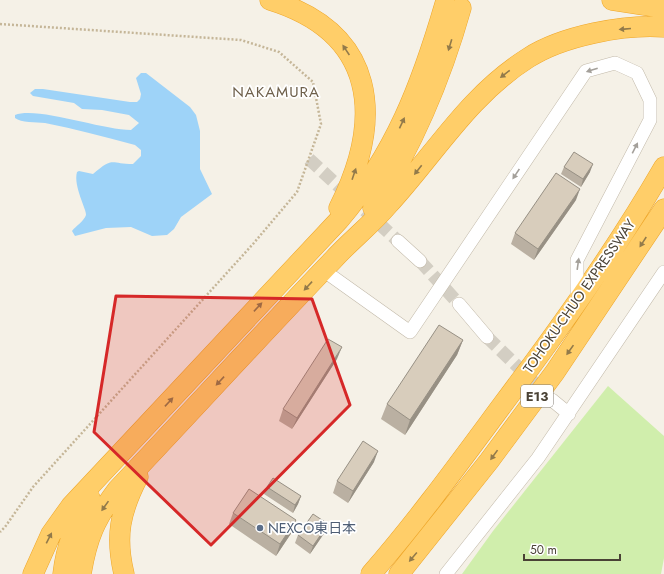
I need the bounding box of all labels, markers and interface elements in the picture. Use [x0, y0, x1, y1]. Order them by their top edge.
one-way arrow [619, 26, 631, 33]
one-way arrow [447, 40, 453, 52]
one-way arrow [342, 45, 350, 55]
one-way arrow [585, 67, 597, 73]
one-way arrow [500, 70, 511, 78]
district label: NAKAMURA [232, 81, 320, 103]
one-way arrow [399, 117, 405, 129]
one-way arrow [632, 142, 638, 153]
one-way arrow [414, 164, 423, 175]
one-way arrow [351, 168, 357, 180]
one-way arrow [512, 169, 520, 179]
street label: TOHOKU-CHUO EXPRESSWAY [518, 215, 640, 377]
one-way arrow [639, 237, 647, 247]
one-way arrow [575, 258, 581, 270]
one-way arrow [304, 280, 313, 291]
one-way arrow [253, 302, 262, 312]
one-way arrow [566, 344, 574, 355]
one-way arrow [215, 376, 224, 386]
road number: E13 [521, 385, 553, 407]
one-way arrow [164, 397, 174, 407]
one-way arrow [489, 449, 498, 460]
one-way arrow [101, 501, 109, 511]
place label: NEXCO東日本 [268, 518, 356, 538]
marker: NEXCO東日本 [255, 523, 265, 533]
one-way arrow [45, 533, 52, 544]
scale bar [524, 536, 620, 562]
text: 50 m [530, 541, 557, 559]
one-way arrow [409, 551, 418, 562]

